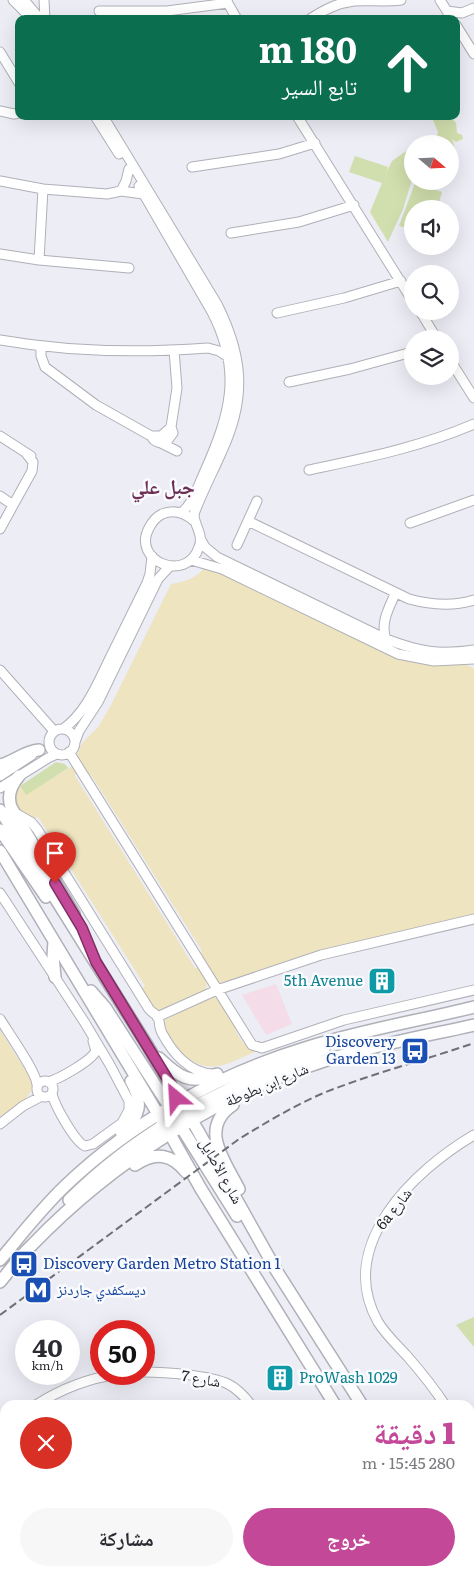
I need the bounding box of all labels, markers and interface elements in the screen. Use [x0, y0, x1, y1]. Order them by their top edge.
text: 180 m [258, 22, 357, 74]
icon: ahead [375, 35, 440, 100]
text: تابع السير [282, 69, 357, 102]
north arrow [404, 135, 459, 190]
map controls [404, 135, 459, 385]
button: sound [404, 200, 459, 255]
button: search [404, 265, 459, 320]
button: layers [404, 330, 459, 385]
district label: جبل علي [131, 470, 195, 503]
pin [34, 832, 76, 883]
icon: arrive [41, 839, 69, 867]
building icon: 5th Avenue [367, 966, 397, 996]
place label: 5th Avenue [284, 968, 363, 991]
place label: Discovery Garden 13 [325, 1029, 396, 1069]
bus stop icon: Discovery Garden 13 [400, 1036, 430, 1066]
street label: شارع إبن بطوطة [221, 1056, 312, 1111]
position arrow [149, 1071, 201, 1123]
street label: شارع الأصايل [195, 1133, 250, 1208]
street label: 6a شارع [369, 1182, 417, 1234]
bus stop icon: Discovery Garden Metro Station 1 [9, 1249, 39, 1279]
place label: Discovery Garden Metro Station 1 [43, 1251, 281, 1274]
metro station icon: ديسكفدي جاردنز [23, 1275, 53, 1305]
place label: ديسكفدي جاردنز [56, 1277, 146, 1302]
speed limit sign: 50 [90, 1320, 155, 1385]
text: 40 [32, 1328, 63, 1365]
text: km/h [32, 1356, 63, 1374]
street label: شارع 7 [180, 1363, 223, 1392]
building icon: ProWash 1029 [265, 1363, 295, 1393]
place label: ProWash 1029 [299, 1365, 398, 1388]
text: 1 دقيقة [373, 1409, 455, 1453]
button: close [20, 1417, 72, 1469]
text: 280 m · 15:45 [362, 1450, 455, 1474]
button: مشاركة [20, 1508, 233, 1566]
button: خروج [243, 1508, 455, 1566]

